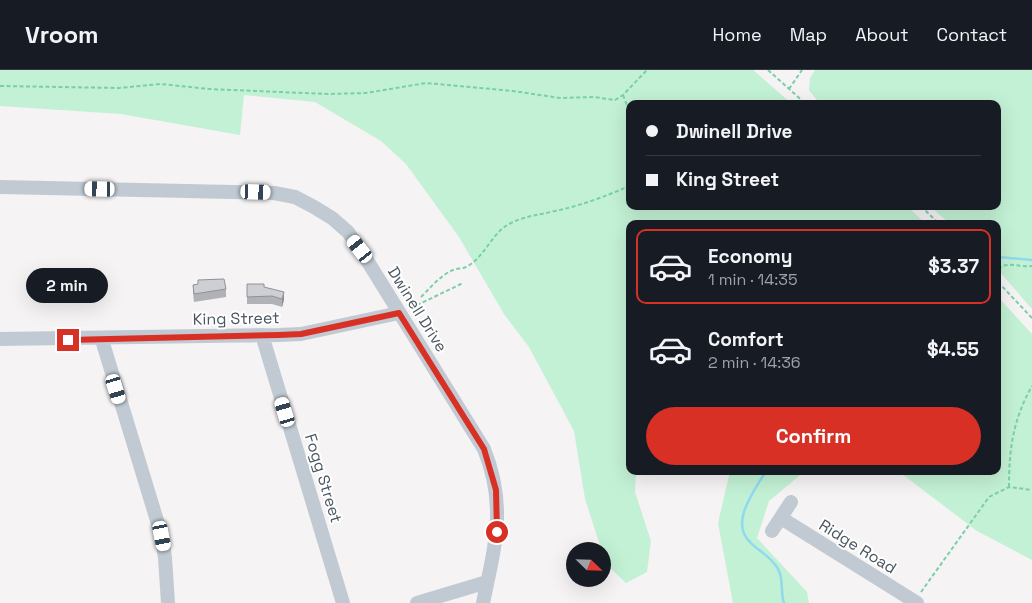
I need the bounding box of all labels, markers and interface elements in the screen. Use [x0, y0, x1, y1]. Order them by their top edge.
text: Vroom [25, 19, 99, 50]
text: Home [713, 23, 762, 46]
text: Map [790, 23, 827, 46]
text: About [855, 23, 909, 46]
text: Contact [937, 23, 1007, 46]
text: Dwinell Drive [676, 119, 793, 144]
text: King Street [676, 167, 779, 192]
car [84, 181, 115, 197]
car [240, 184, 271, 200]
car [344, 233, 375, 265]
icon: car [648, 244, 693, 289]
text: Economy [708, 244, 792, 269]
text: $3.37 [928, 254, 979, 279]
street label: Dwinell Drive [383, 263, 452, 356]
callout: 2 min [27, 268, 109, 302]
text: 1 min · 14:35 [708, 269, 798, 290]
text: 2 min [46, 275, 88, 296]
street label: King Street [192, 307, 280, 330]
icon: car [648, 327, 693, 372]
text: Comfort [708, 327, 784, 352]
route end [57, 329, 79, 351]
text: $4.55 [927, 337, 979, 362]
text: 2 min · 14:36 [708, 352, 801, 373]
car [104, 372, 127, 406]
car [273, 395, 296, 429]
button: Confirm [646, 407, 981, 465]
street label: Fogg Street [300, 431, 347, 525]
street label: Ridge Road [815, 514, 900, 579]
car [151, 520, 172, 552]
route start [486, 521, 508, 543]
north arrow [566, 542, 611, 588]
map controls [566, 542, 611, 587]

